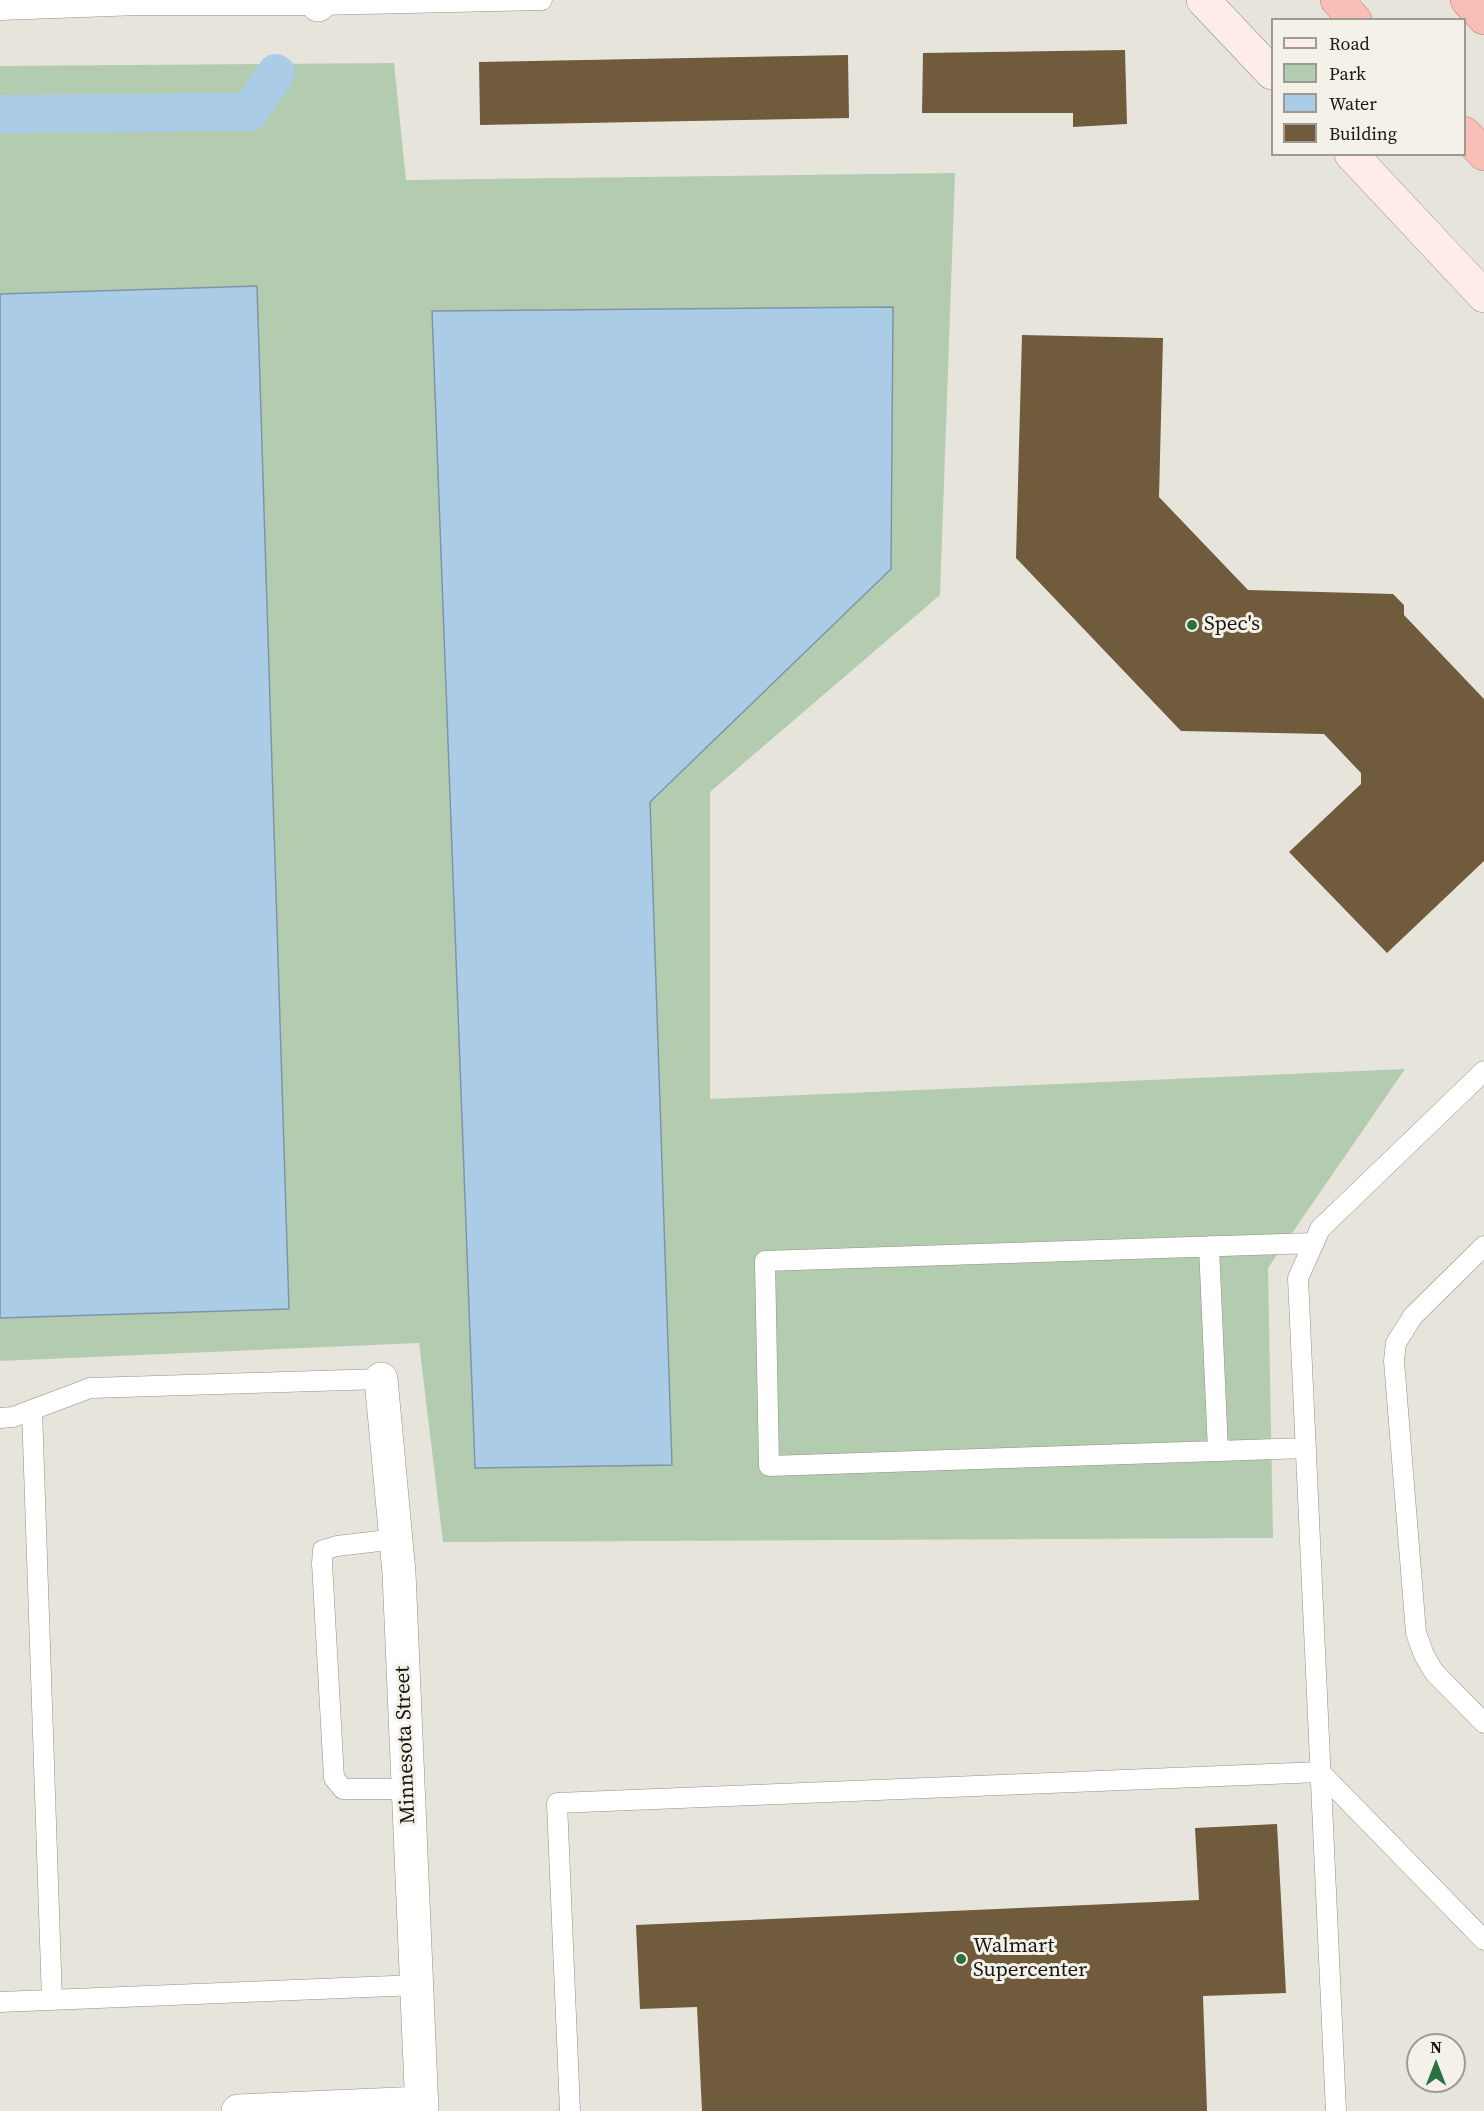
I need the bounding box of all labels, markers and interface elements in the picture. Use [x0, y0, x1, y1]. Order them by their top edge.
legend [1271, 18, 1466, 156]
text: Road [1329, 31, 1370, 56]
text: Park [1329, 61, 1366, 86]
text: Water [1329, 91, 1377, 116]
text: Building [1329, 121, 1397, 146]
place label: Spec's [1204, 612, 1260, 638]
marker: Spec's [1185, 618, 1199, 632]
street label: Minnesota Street [391, 1665, 421, 1825]
place label: Walmart Supercenter [973, 1934, 1087, 1984]
marker: Walmart Supercenter [954, 1952, 968, 1966]
north arrow [1406, 2033, 1466, 2093]
text: N [1430, 2036, 1442, 2058]

